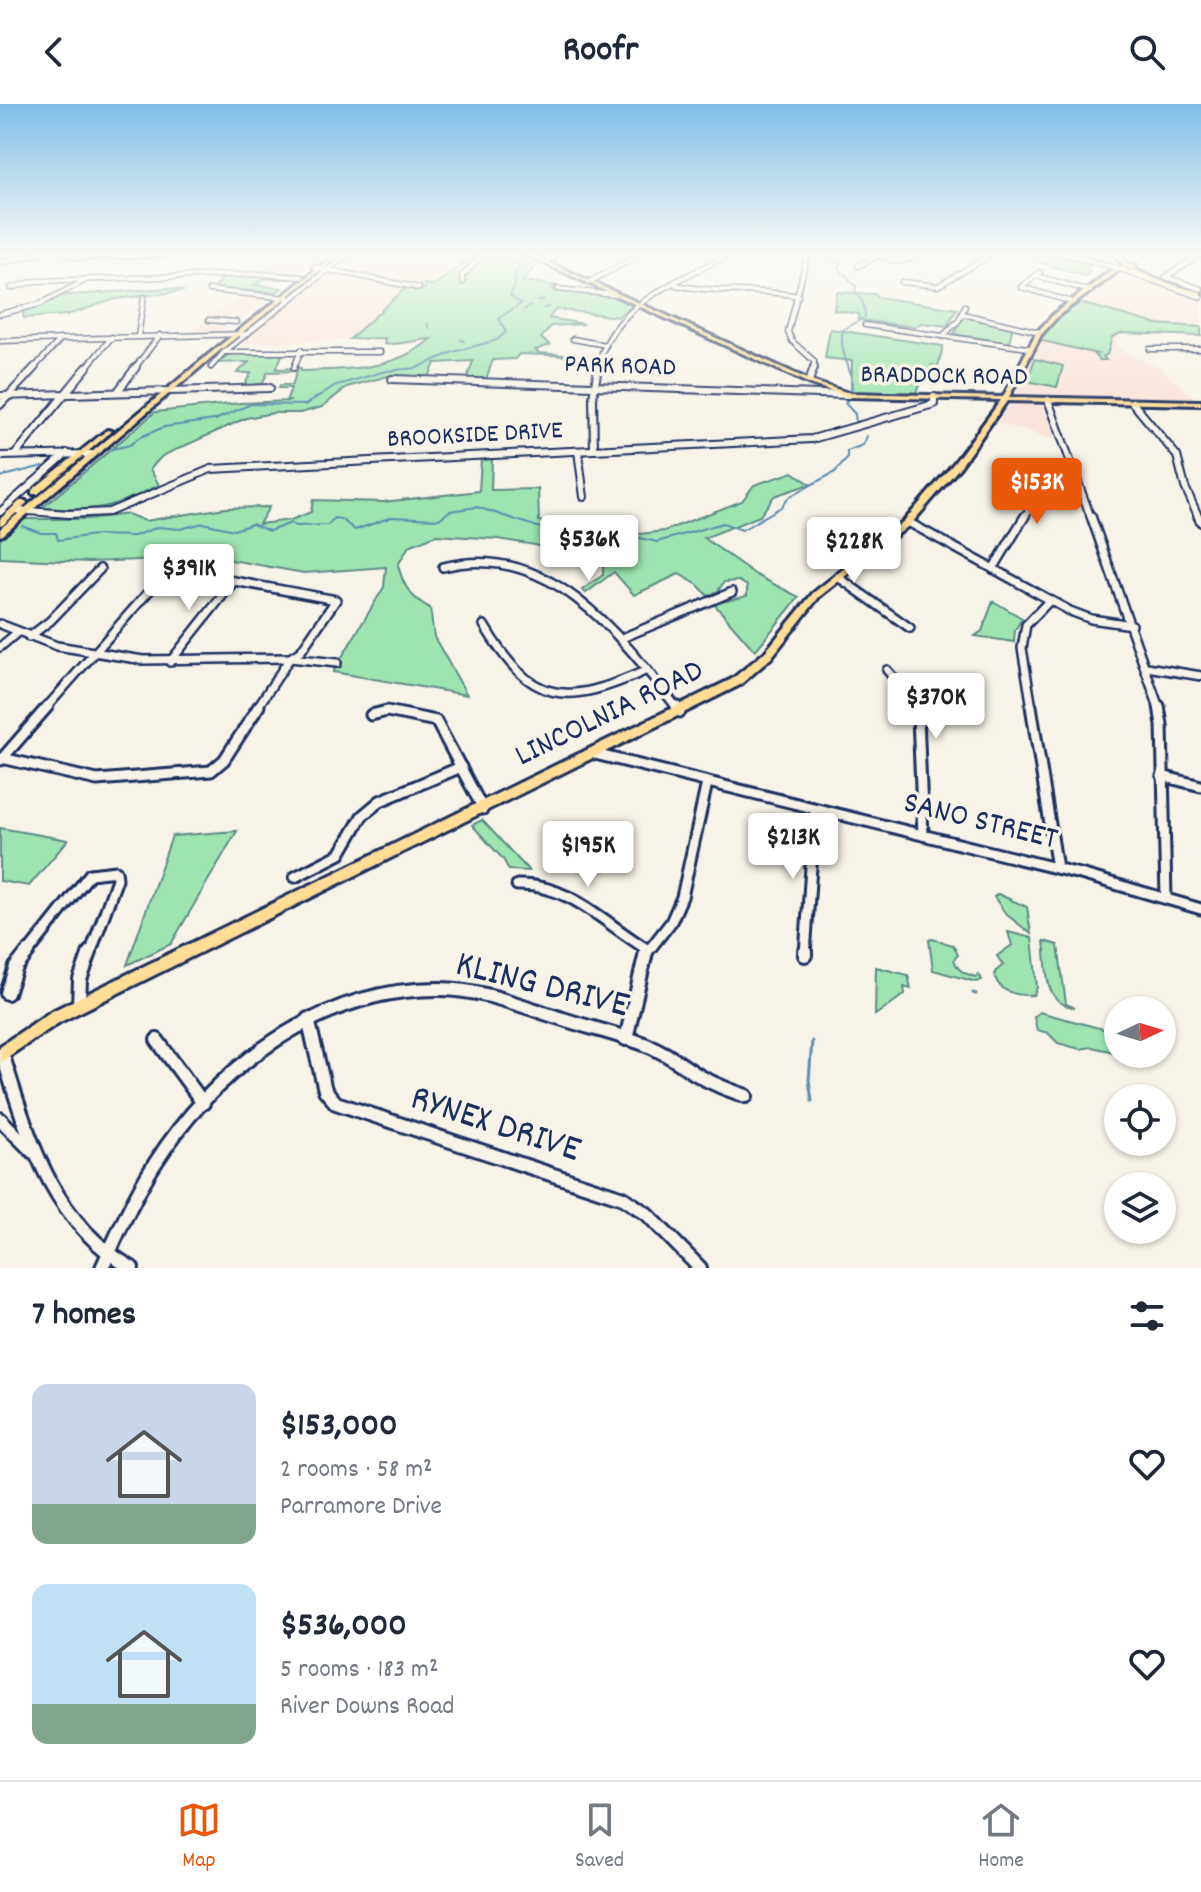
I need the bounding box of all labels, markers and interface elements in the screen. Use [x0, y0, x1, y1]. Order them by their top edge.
text: Roofr [563, 26, 638, 78]
icon: back [32, 30, 76, 74]
icon: search [1125, 30, 1169, 74]
street label: PARK ROAD [563, 347, 677, 387]
street label: BRADDOCK ROAD [860, 357, 1028, 397]
street label: BROOKSIDE DRIVE [386, 413, 564, 459]
pin: $153K [981, 458, 1093, 526]
text: $153K [1010, 465, 1064, 502]
pin: $536K [533, 515, 645, 583]
pin: $228K [798, 517, 910, 585]
text: $536K [558, 522, 620, 559]
text: $228K [825, 524, 883, 561]
pin: $391K [133, 544, 245, 612]
text: $391K [162, 551, 216, 588]
street label: LINCOLNIA ROAD [508, 649, 712, 781]
pin: $370K [880, 673, 992, 741]
text: $370K [906, 680, 966, 717]
street label: SANO STREET [898, 782, 1062, 864]
pin: $213K [737, 813, 849, 881]
text: $213K [766, 820, 820, 857]
pin: $195K [532, 821, 644, 889]
text: $195K [561, 828, 615, 865]
street label: KLING DRIVE [449, 939, 635, 1035]
north arrow [1104, 996, 1176, 1068]
map controls [1104, 996, 1176, 1244]
street label: RYNEX DRIVE [403, 1073, 587, 1179]
button: locate [1104, 1084, 1176, 1156]
button: layers [1104, 1172, 1176, 1244]
text: 7 homes [32, 1292, 136, 1341]
icon: filters [1125, 1294, 1169, 1338]
text: $153,000 [280, 1403, 398, 1452]
icon: home [96, 1416, 192, 1512]
icon: heart [1125, 1442, 1169, 1486]
text: 2 rooms · 58 m² [280, 1452, 433, 1489]
text: Parramore Drive [280, 1489, 442, 1526]
text: $536,000 [280, 1603, 407, 1652]
icon: home [96, 1616, 192, 1712]
icon: heart [1125, 1642, 1169, 1686]
text: 5 rooms · 183 m² [280, 1652, 438, 1689]
text: River Downs Road [280, 1689, 455, 1726]
tab: Map [177, 1798, 221, 1877]
tab: Saved [575, 1798, 624, 1877]
tab: Home [978, 1798, 1024, 1877]

